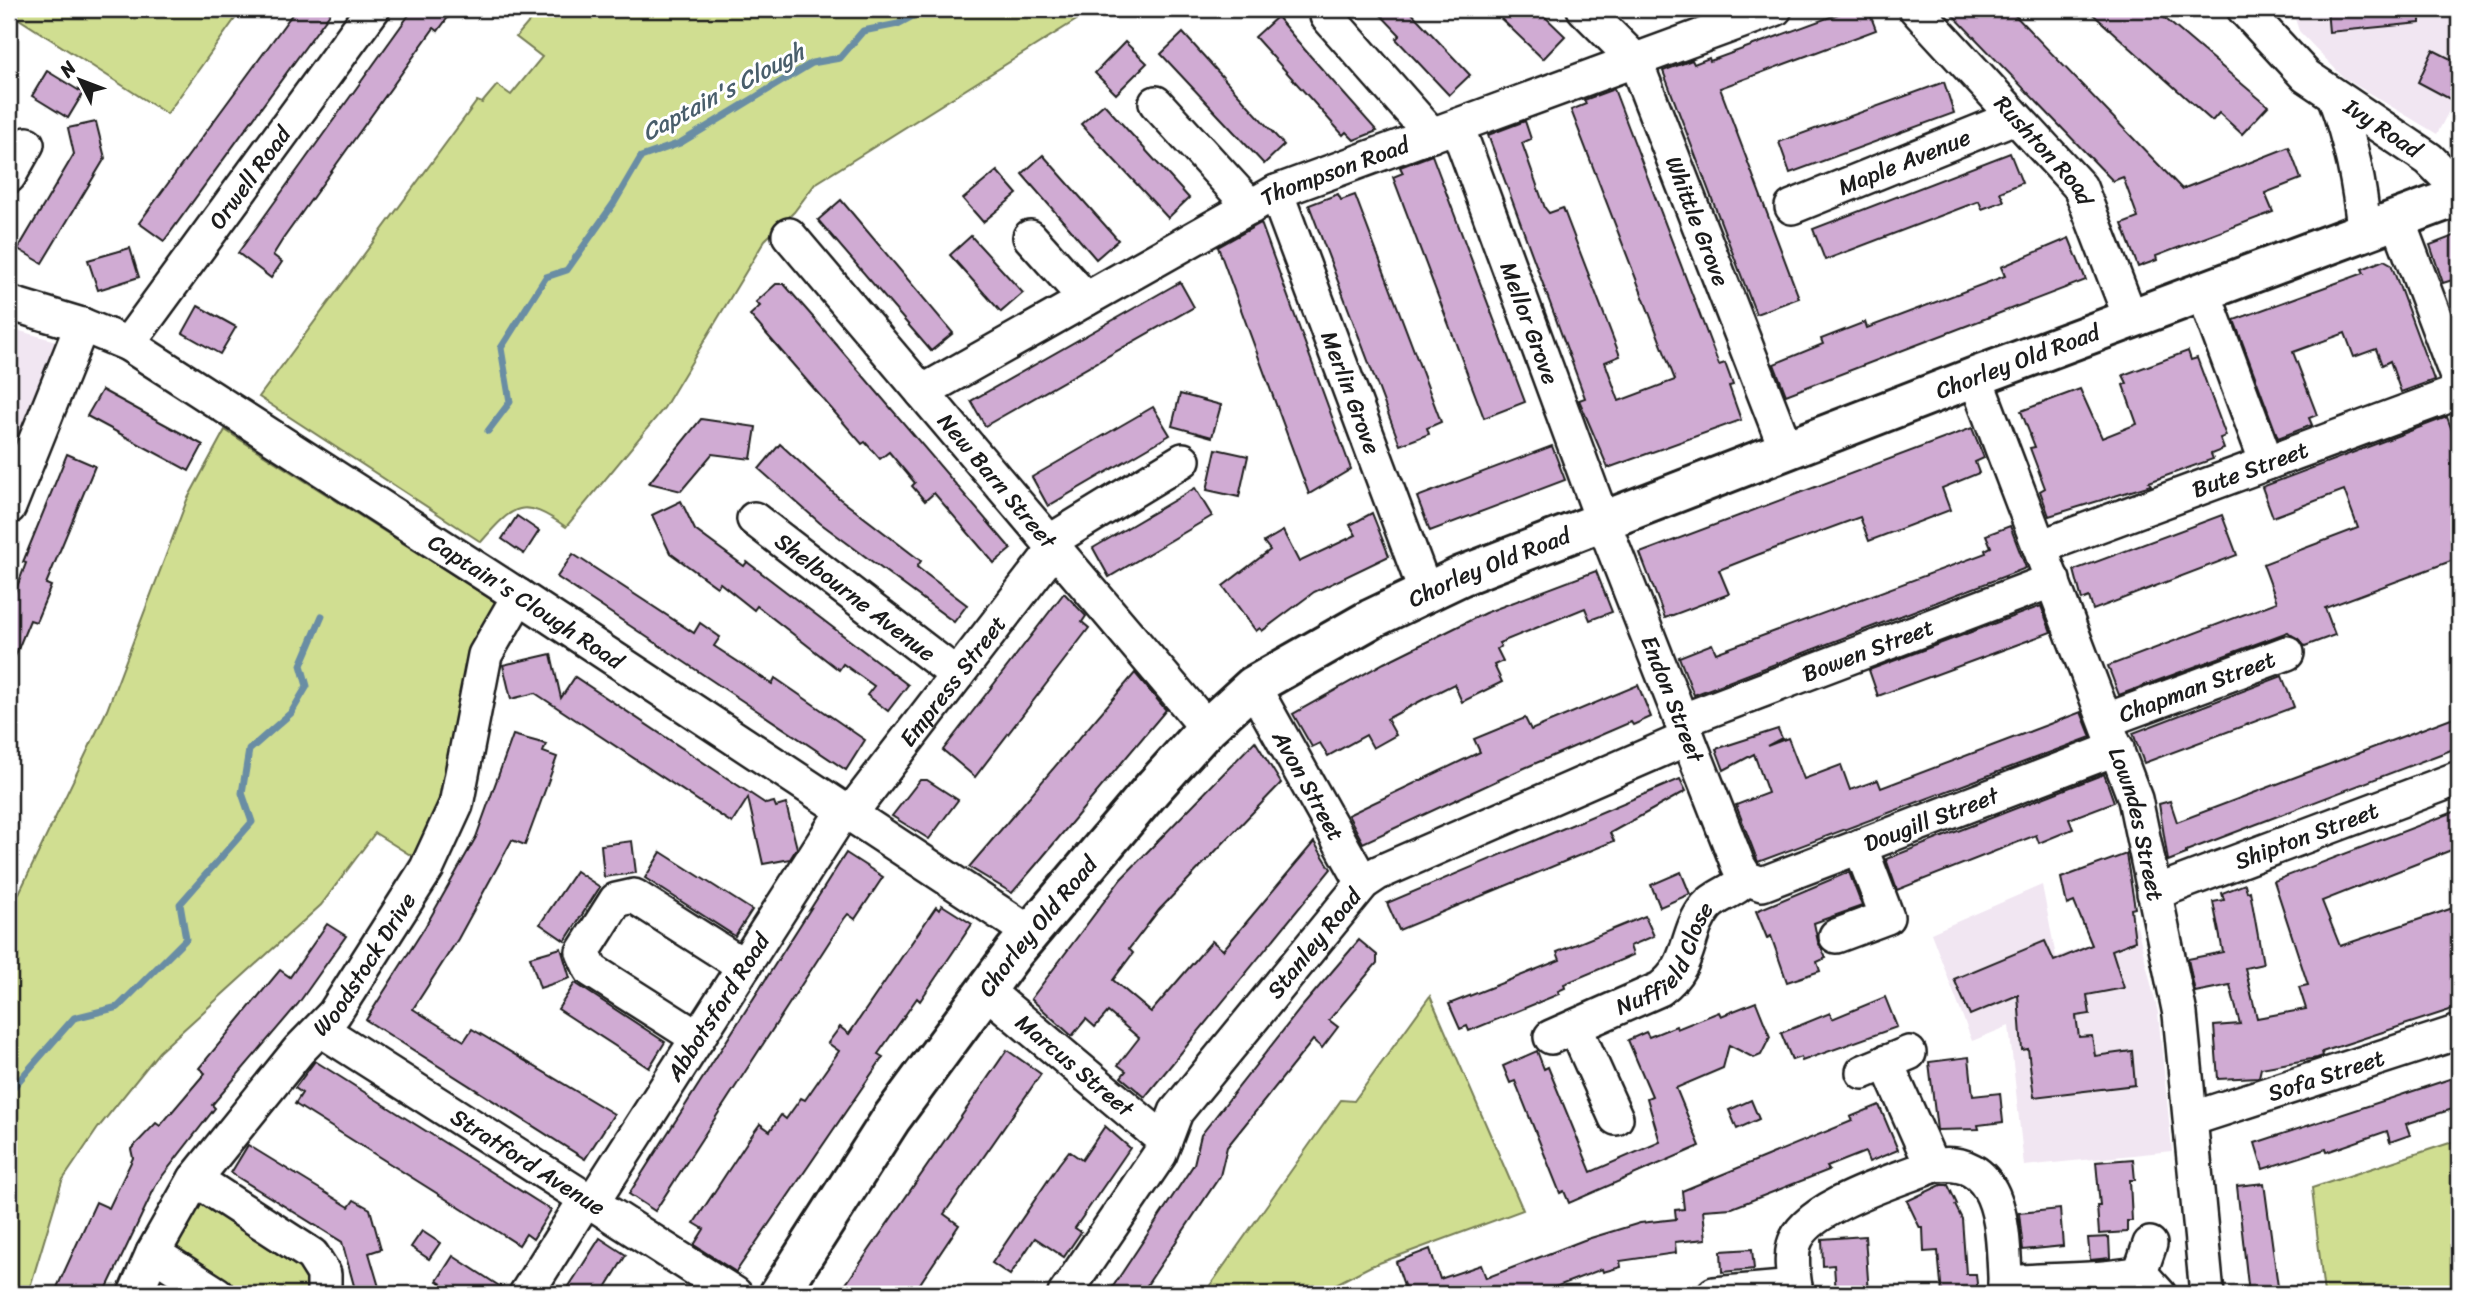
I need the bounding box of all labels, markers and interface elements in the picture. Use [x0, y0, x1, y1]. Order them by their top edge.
water label: Captain's Clough [634, 30, 814, 153]
north arrow [46, 46, 116, 116]
text: N [50, 52, 85, 86]
street label: Rushton Road [1984, 85, 2106, 213]
street label: Ivy Road [2334, 86, 2432, 170]
street label: Orwell Road [197, 115, 303, 238]
street label: Maple Avenue [1831, 116, 1977, 207]
street label: Thompson Road [1252, 124, 1417, 218]
street label: Whittle Grove [1654, 150, 1742, 293]
street label: Mellor Grove [1488, 256, 1571, 391]
street label: Chorley Old Road [1929, 311, 2107, 411]
street label: Merlin Grove [1309, 325, 1393, 460]
street label: New Barn Street [927, 403, 1069, 559]
street label: Bute Street [2186, 429, 2314, 510]
street label: Chorley Old Road [1401, 514, 1578, 619]
street label: Shelbourne Avenue [766, 521, 945, 673]
street label: Captain's Clough Road [420, 522, 634, 682]
street label: Empress Street [888, 606, 1017, 756]
street label: Bowen Street [1796, 606, 1940, 694]
street label: Endon Street [1629, 629, 1717, 770]
street label: Chapman Street [2113, 639, 2281, 734]
street label: Avon Street [1260, 721, 1356, 849]
street label: Lowndes Street [2097, 741, 2176, 905]
street label: Dougill Street [1857, 774, 2006, 864]
street label: Shipton Street [2228, 790, 2385, 881]
street label: Chorley Old Road [967, 845, 1109, 1006]
street label: Stanley Road [1256, 877, 1373, 1008]
street label: Woodstock Drive [302, 884, 427, 1046]
street label: Nuffield Close [1609, 892, 1724, 1027]
street label: Abbotsford Road [654, 923, 782, 1090]
street label: Marcus Street [1006, 1003, 1145, 1129]
street label: Sofa Street [2262, 1037, 2390, 1113]
street label: Stratford Avenue [442, 1097, 614, 1227]

